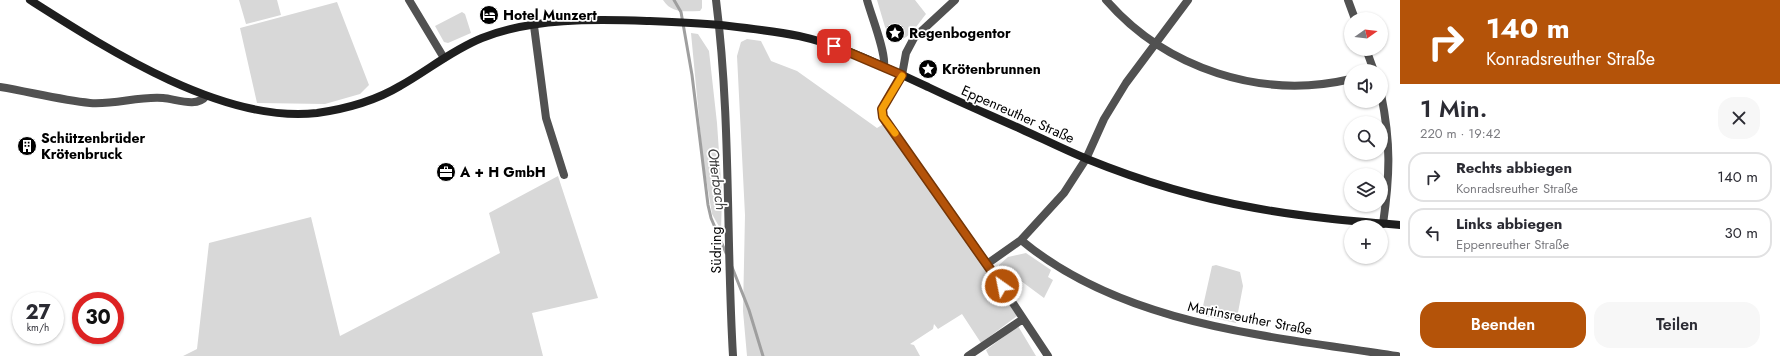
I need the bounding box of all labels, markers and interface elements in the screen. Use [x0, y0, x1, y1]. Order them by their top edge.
hotel icon: Hotel Munzert [478, 4, 500, 26]
place label: Hotel Munzert [503, 5, 597, 25]
text: 140 m [1486, 8, 1570, 49]
north arrow [1344, 12, 1388, 56]
map controls [1344, 12, 1388, 264]
icon: right [1420, 16, 1472, 68]
place icon: Regenbogentor [884, 22, 906, 44]
place label: Regenbogentor [909, 23, 1011, 43]
pin [817, 29, 851, 63]
icon: arrive [823, 35, 845, 57]
text: Konradsreuther Straße [1486, 46, 1655, 72]
place icon: Krötenbrunnen [917, 58, 939, 80]
place label: Krötenbrunnen [942, 59, 1041, 79]
button: sound [1344, 64, 1388, 108]
street label: Eppenreuther Straße [958, 80, 1078, 148]
text: 1 Min. [1420, 91, 1487, 126]
button: close [1718, 97, 1760, 139]
button: search [1344, 116, 1388, 160]
text: 220 m · 19:42 [1420, 124, 1501, 143]
place label: Schützenbrüder Krötenbruck [41, 128, 145, 164]
building icon: Schützenbrüder Krötenbruck [16, 135, 38, 157]
water label: Otterbach [702, 147, 732, 211]
text: Rechts abbiegen [1456, 157, 1572, 179]
office icon: A + H GmbH [435, 161, 457, 183]
place label: A + H GmbH [459, 162, 546, 182]
icon: right [1422, 166, 1444, 188]
text: 140 m [1717, 166, 1758, 188]
button: layers [1344, 168, 1388, 212]
text: Konradsreuther Straße [1456, 179, 1578, 198]
text: Links abbiegen [1456, 213, 1562, 235]
button: + [1344, 220, 1388, 264]
icon: left [1422, 222, 1444, 244]
text: 30 m [1725, 222, 1758, 244]
street label: Südring [706, 227, 726, 273]
text: Eppenreuther Straße [1456, 235, 1569, 254]
position arrow [981, 265, 1023, 307]
speed limit sign: 30 [72, 292, 124, 344]
street label: Martinsreuther Straße [1186, 296, 1314, 340]
text: 27 [25, 298, 51, 327]
button: Beenden [1420, 302, 1586, 348]
button: Teilen [1594, 302, 1760, 348]
text: km/h [27, 320, 49, 335]

